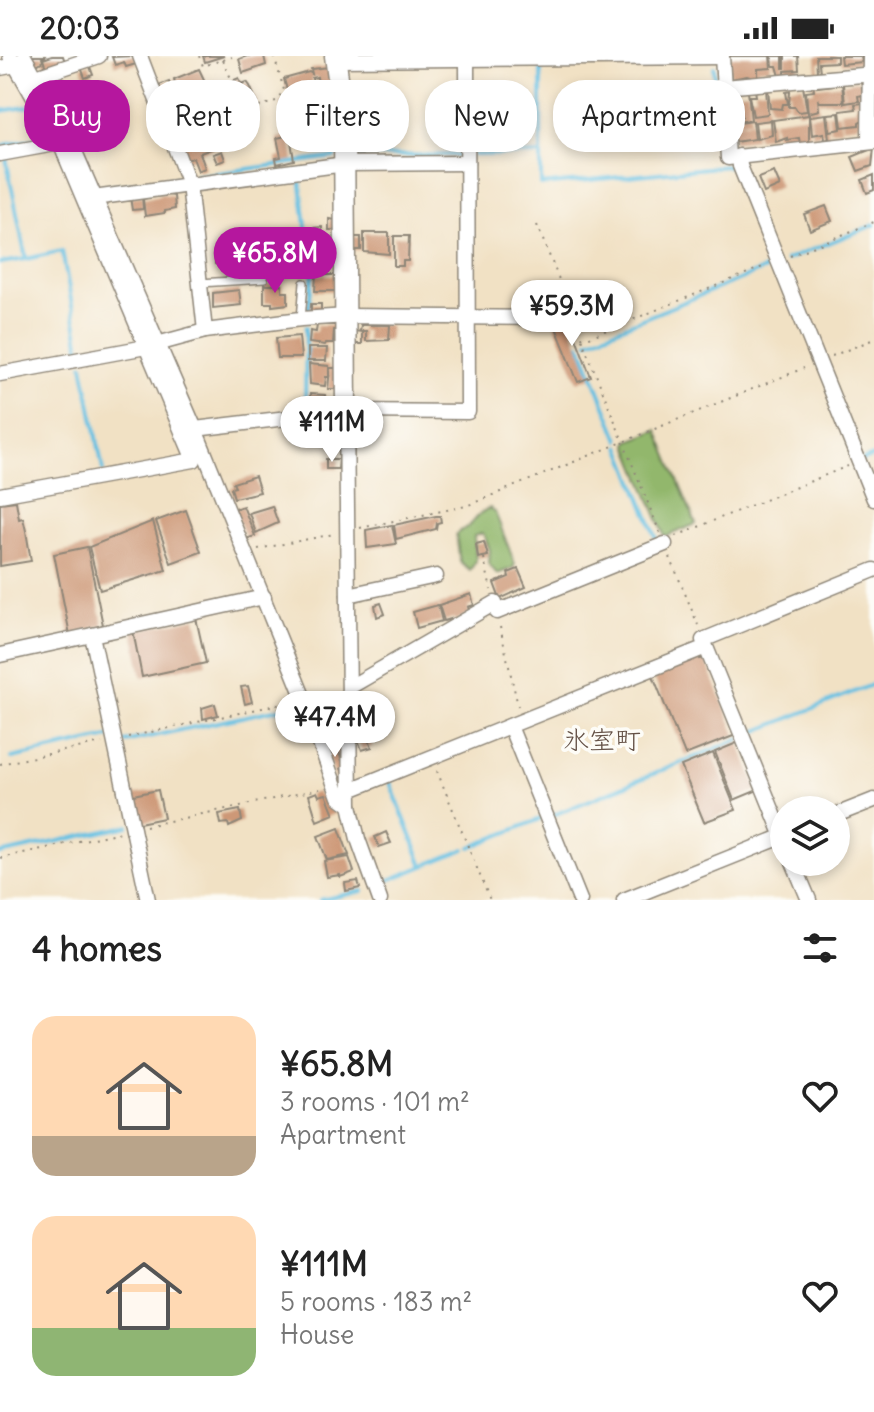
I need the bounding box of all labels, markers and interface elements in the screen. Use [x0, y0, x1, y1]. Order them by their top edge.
text: 20:03 [40, 9, 120, 47]
chip: Buy [24, 80, 130, 152]
chip: Rent [146, 80, 260, 152]
chip: Filters [276, 80, 409, 152]
chip: New [425, 80, 537, 152]
chip: Apartment [553, 80, 745, 152]
pin: ¥65.8M [210, 227, 340, 295]
text: ¥65.8M [232, 236, 318, 269]
pin: ¥59.3M [507, 280, 637, 348]
text: ¥59.3M [529, 289, 615, 322]
pin: ¥111M [276, 396, 388, 464]
text: ¥111M [298, 405, 366, 438]
pin: ¥47.4M [270, 691, 400, 759]
text: ¥47.4M [293, 700, 377, 733]
district label: 氷室町 [563, 723, 641, 756]
map controls [770, 796, 850, 876]
button: layers [770, 796, 850, 876]
icon: filters [798, 926, 842, 970]
text: 4 homes [32, 927, 162, 970]
text: ¥65.8M [280, 1042, 393, 1085]
icon: home [96, 1048, 192, 1144]
icon: heart [798, 1074, 842, 1118]
text: 3 rooms · 101 m² [280, 1085, 470, 1118]
text: Apartment [280, 1118, 406, 1151]
text: ¥111M [280, 1242, 368, 1285]
icon: home [96, 1248, 192, 1344]
icon: heart [798, 1274, 842, 1318]
text: 5 rooms · 183 m² [280, 1285, 472, 1318]
text: House [280, 1318, 354, 1351]

